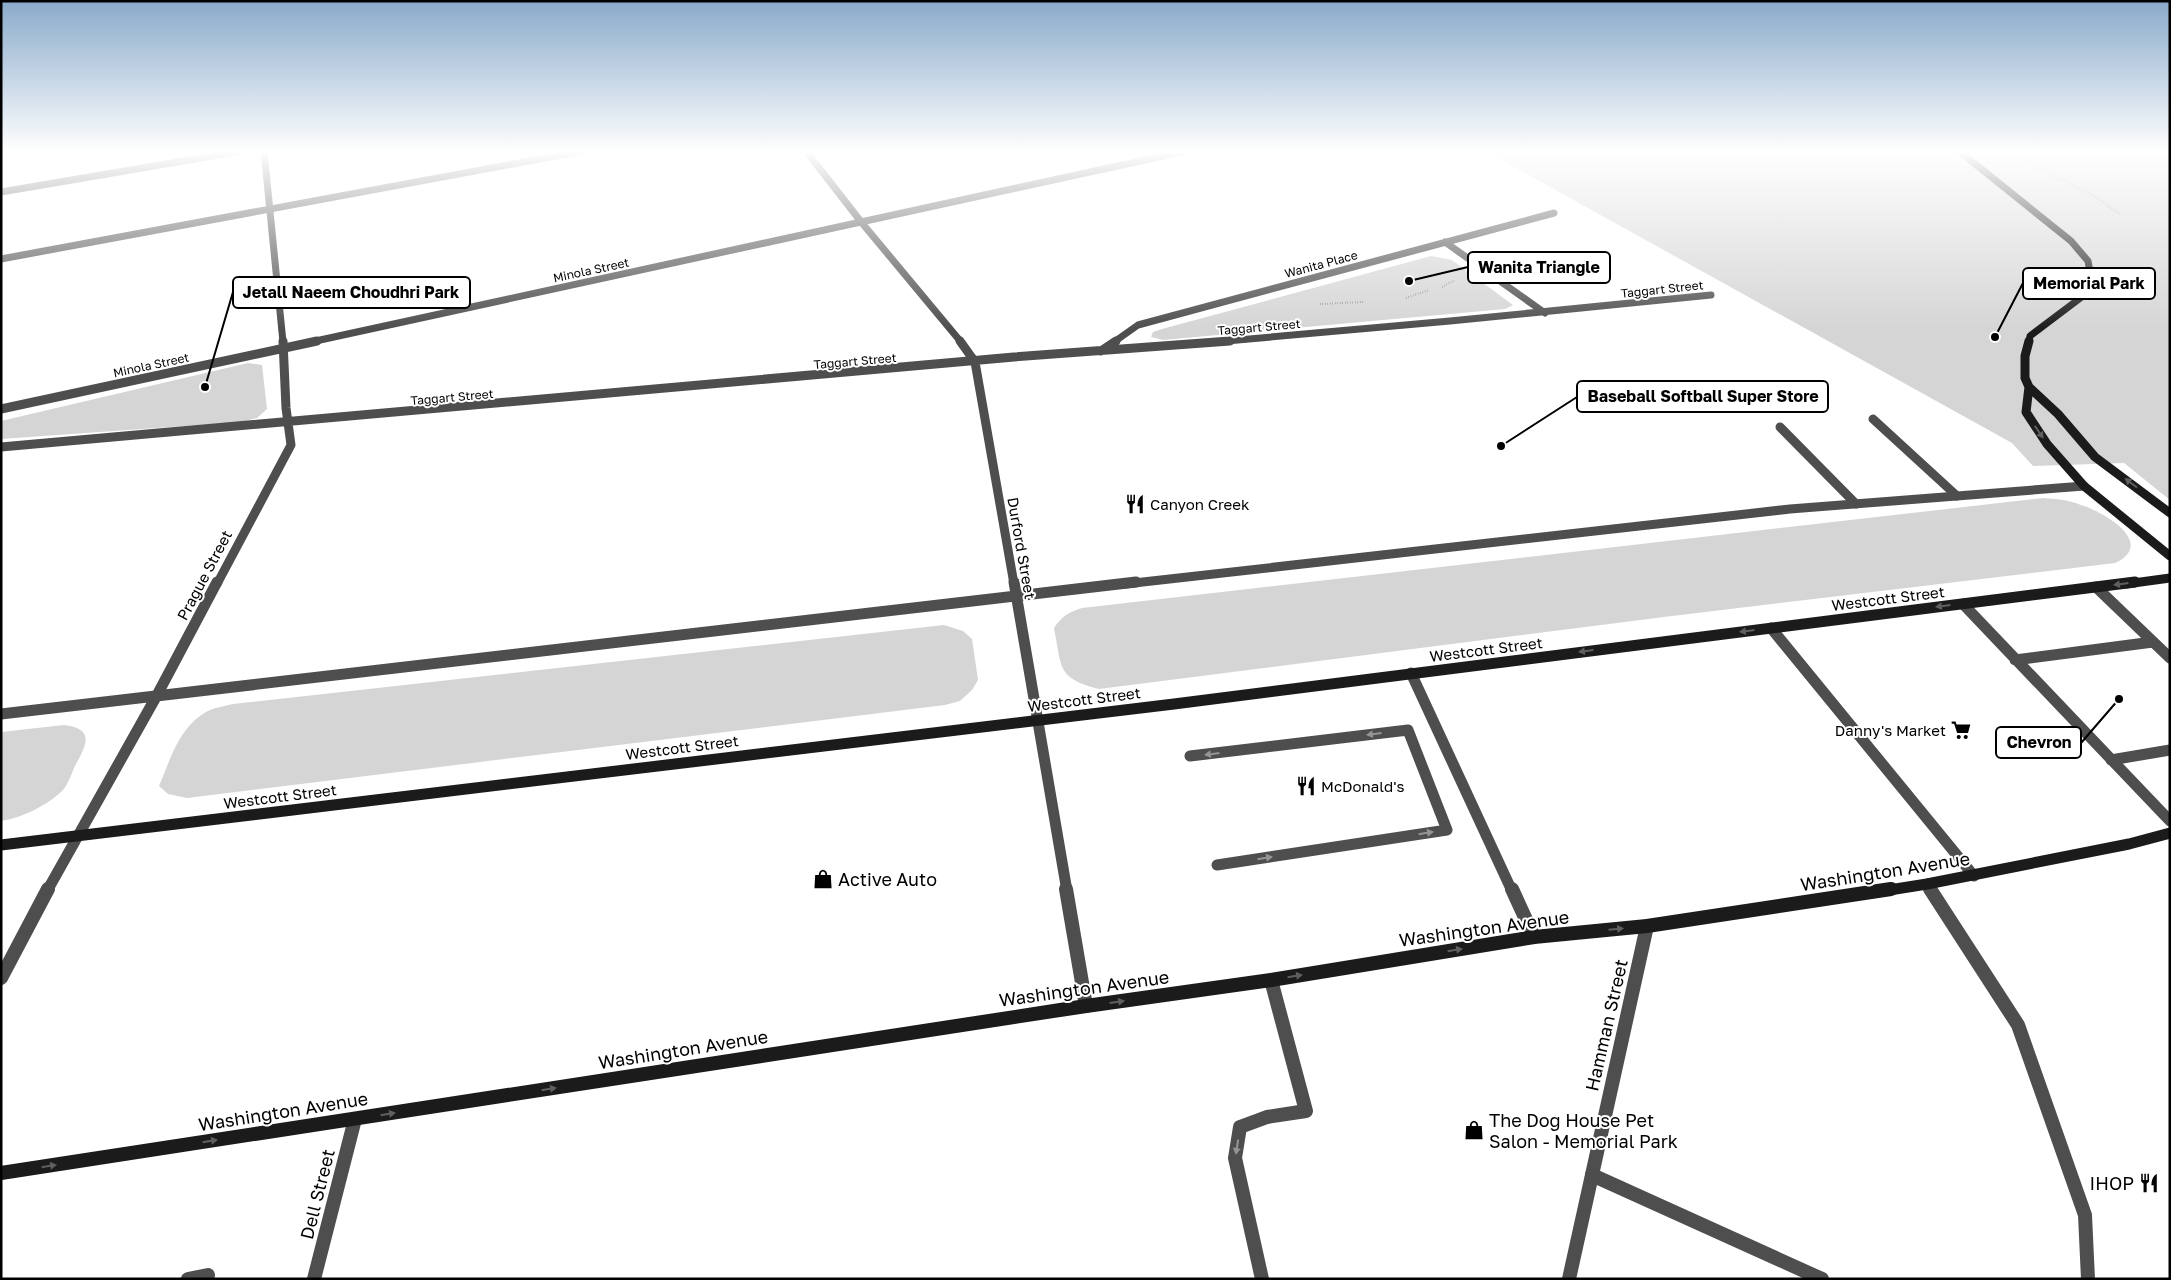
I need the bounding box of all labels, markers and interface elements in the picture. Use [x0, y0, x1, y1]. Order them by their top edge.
street label: Wanita Place [1283, 247, 1359, 281]
callout: Wanita Triangle [1468, 252, 1610, 283]
street label: Minola Street [552, 255, 631, 285]
text: Wanita Triangle [1478, 257, 1600, 277]
callout: Memorial Park [2023, 268, 2155, 299]
text: Memorial Park [2033, 273, 2146, 293]
callout: Jetall Naeem Choudhri Park [233, 277, 470, 308]
street label: Taggart Street [1620, 277, 1704, 301]
text: Jetall Naeem Choudhri Park [243, 282, 460, 302]
street label: Taggart Street [1217, 316, 1301, 338]
street label: Minola Street [112, 350, 191, 380]
street label: Taggart Street [813, 350, 897, 372]
callout: Baseball Softball Super Store [1577, 381, 1828, 412]
street label: Taggart Street [410, 386, 494, 408]
text: Baseball Softball Super Store [1587, 386, 1819, 406]
one-way arrow [2034, 425, 2044, 438]
one-way arrow [2125, 478, 2138, 489]
restaurant icon: Canyon Creek [1124, 493, 1146, 515]
place label: Canyon Creek [1150, 495, 1250, 513]
street label: Durford Street [1004, 496, 1040, 600]
street label: Prague Street [173, 527, 235, 623]
one-way arrow [2113, 580, 2129, 588]
street label: Westcott Street [1831, 582, 1945, 614]
one-way arrow [1934, 602, 1950, 610]
one-way arrow [1738, 627, 1754, 635]
street label: Westcott Street [1429, 633, 1543, 665]
one-way arrow [1577, 647, 1593, 655]
street label: Westcott Street [1027, 683, 1141, 715]
supermarket icon: Danny's Market [1950, 719, 1972, 741]
place label: Danny's Market [1835, 721, 1946, 739]
callout: Chevron [1996, 727, 2081, 758]
one-way arrow [1365, 730, 1381, 738]
street label: Westcott Street [625, 731, 739, 763]
text: Chevron [2006, 732, 2072, 752]
one-way arrow [1204, 750, 1220, 758]
restaurant icon: McDonald's [1295, 775, 1317, 797]
place label: McDonald's [1321, 777, 1404, 795]
street label: Westcott Street [223, 780, 337, 812]
one-way arrow [1418, 828, 1434, 836]
street label: Washington Avenue [1799, 847, 1971, 895]
one-way arrow [1258, 854, 1274, 862]
shop icon: Active Auto [812, 868, 834, 890]
place label: Active Auto [838, 868, 937, 890]
street label: Washington Avenue [1398, 905, 1570, 951]
one-way arrow [1609, 925, 1625, 933]
one-way arrow [1448, 945, 1464, 953]
street label: Hamman Street [1580, 957, 1632, 1093]
street label: Washington Avenue [998, 965, 1170, 1011]
one-way arrow [1287, 972, 1303, 980]
one-way arrow [1109, 997, 1125, 1005]
street label: Washington Avenue [597, 1025, 769, 1073]
one-way arrow [541, 1085, 557, 1093]
street label: Washington Avenue [197, 1087, 369, 1135]
place label: The Dog House Pet Salon - Memorial Park [1489, 1109, 1678, 1152]
one-way arrow [380, 1110, 396, 1118]
shop icon: The Dog House Pet Salon - Memorial Park [1463, 1119, 1485, 1141]
one-way arrow [202, 1137, 218, 1145]
one-way arrow [1232, 1140, 1240, 1156]
street label: Dell Street [295, 1147, 339, 1241]
one-way arrow [42, 1162, 58, 1170]
place label: IHOP [2090, 1172, 2134, 1194]
restaurant icon: IHOP [2138, 1172, 2160, 1194]

